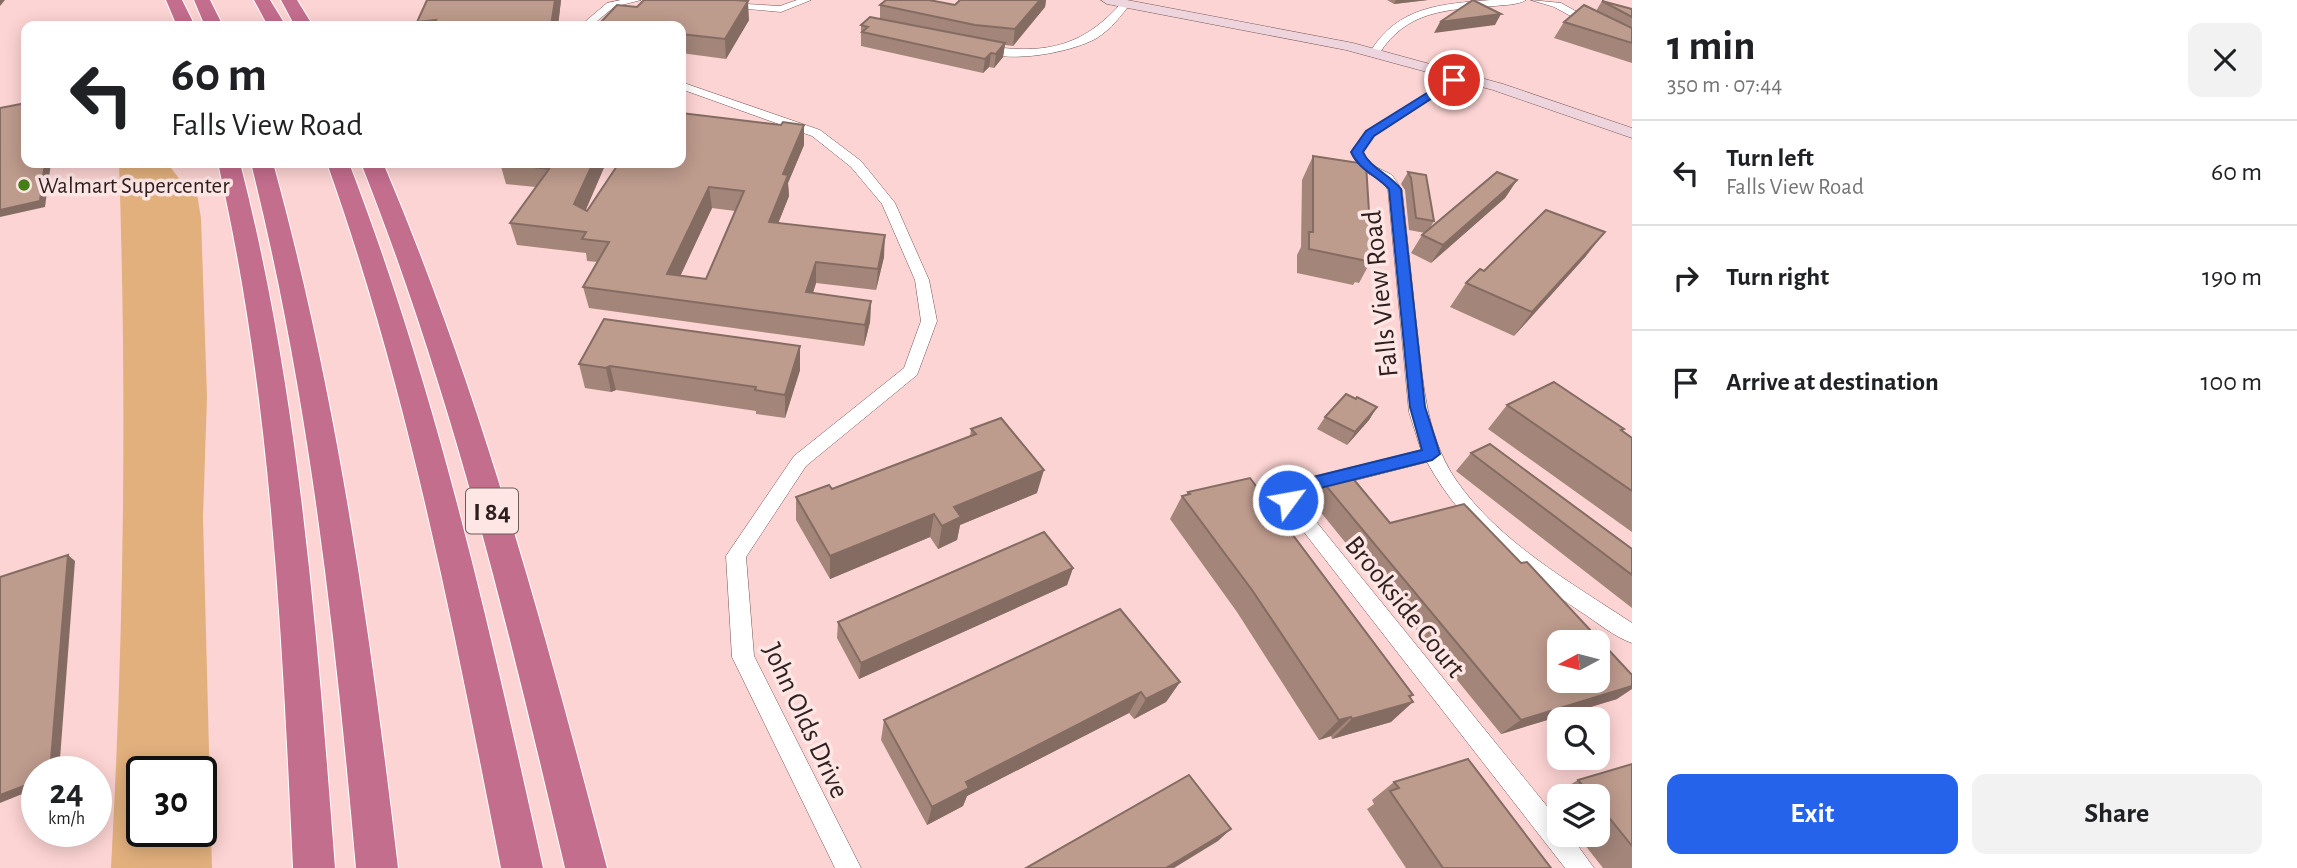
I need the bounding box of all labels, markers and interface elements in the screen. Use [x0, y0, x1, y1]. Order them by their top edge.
button: close [2188, 23, 2262, 97]
text: 1 min [1667, 25, 1756, 67]
icon: left [56, 49, 147, 140]
pin [1424, 50, 1484, 110]
text: 60 m [171, 51, 267, 100]
icon: arrive [1435, 61, 1473, 99]
text: 350 m · 07:44 [1667, 74, 1782, 97]
text: Falls View Road [171, 109, 363, 141]
text: Turn left [1726, 145, 1814, 171]
icon: left [1667, 154, 1705, 192]
text: 60 m [2211, 159, 2262, 185]
place label: Walmart Supercenter [38, 175, 230, 198]
text: Falls View Road [1726, 176, 1864, 199]
marker: Walmart Supercenter [16, 177, 32, 193]
street label: Falls View Road [1358, 209, 1404, 379]
icon: right [1667, 259, 1705, 297]
text: Turn right [1726, 264, 1829, 290]
text: 190 m [2202, 264, 2262, 290]
icon: arrive [1667, 364, 1705, 402]
text: Arrive at destination [1726, 369, 1939, 395]
text: 100 m [2201, 369, 2262, 395]
position arrow [1251, 463, 1325, 537]
road number: I 84 [466, 489, 518, 534]
street label: Brookside Court [1339, 531, 1470, 683]
north arrow [1547, 630, 1610, 693]
map controls [1547, 630, 1610, 847]
street label: John Olds Drive [757, 639, 853, 803]
button: search [1547, 707, 1610, 770]
speed limit sign: 30 [126, 756, 217, 847]
button: Exit [1667, 774, 1958, 854]
button: Share [1972, 774, 2262, 854]
text: 24 [49, 775, 84, 810]
button: layers [1547, 784, 1610, 847]
text: km/h [48, 810, 85, 828]

